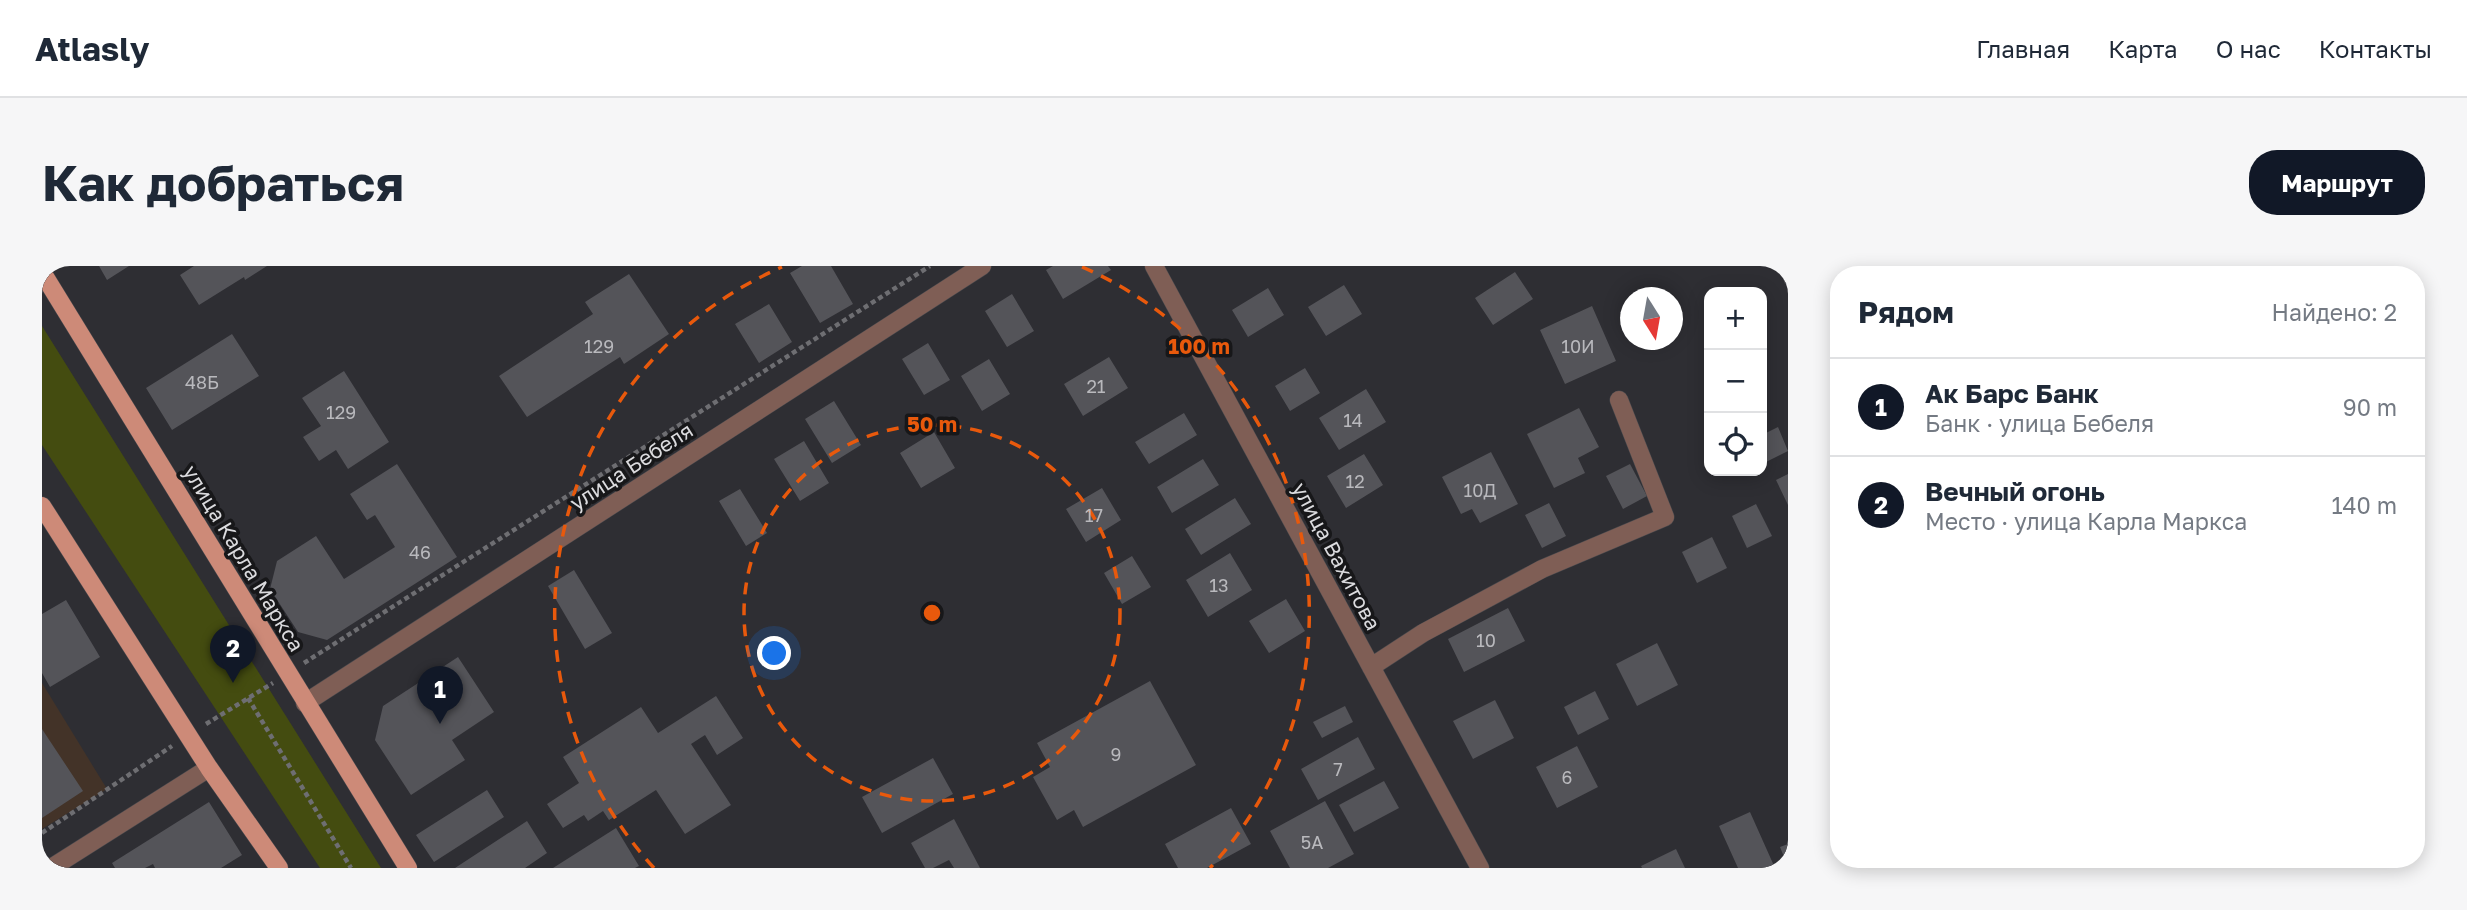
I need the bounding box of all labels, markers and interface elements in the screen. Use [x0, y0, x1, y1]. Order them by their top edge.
text: Atlasly [35, 29, 150, 68]
text: Главная [1976, 34, 2070, 63]
text: Карта [2108, 34, 2178, 63]
text: О нас [2216, 34, 2281, 63]
text: Контакты [2319, 34, 2432, 63]
button: Маршрут [2249, 150, 2425, 215]
text: Как добраться [42, 153, 404, 212]
north arrow [1620, 287, 1683, 350]
map controls [1704, 287, 1767, 476]
button: + [1704, 287, 1767, 350]
text: Рядом [1858, 294, 1954, 330]
text: Найдено: 2 [2271, 298, 2397, 326]
text: 100 m [1168, 333, 1230, 359]
house number: 129 [584, 335, 614, 357]
house number: 10И [1561, 335, 1595, 357]
button: − [1704, 350, 1767, 413]
house number: 48Б [185, 371, 219, 393]
house number: 21 [1086, 375, 1106, 397]
text: Ак Барс Банк [1925, 378, 2099, 409]
text: 1 [1875, 393, 1887, 421]
text: 90 m [2343, 393, 2397, 421]
house number: 129 [326, 401, 356, 423]
house number: 14 [1343, 409, 1363, 431]
text: Банк · улица Бебеля [1925, 409, 2154, 437]
text: 50 m [907, 411, 957, 437]
button: locate [1704, 413, 1767, 476]
street label: улица Бебеля [565, 417, 697, 515]
street label: улица Карла Маркса [178, 460, 310, 656]
house number: 12 [1345, 470, 1365, 492]
text: Вечный огонь [1925, 476, 2105, 507]
street label: улица Вахитова [1287, 478, 1387, 634]
house number: 10Д [1463, 479, 1497, 501]
text: 2 [1874, 491, 1888, 519]
text: 140 m [2331, 491, 2397, 519]
house number: 17 [1085, 504, 1103, 526]
text: Место · улица Карла Маркса [1925, 507, 2247, 535]
house number: 46 [409, 541, 431, 563]
house number: 13 [1209, 574, 1229, 596]
centre of rings [920, 601, 944, 625]
pin: 2 [210, 625, 256, 683]
house number: 10 [1476, 629, 1496, 651]
your location [757, 636, 791, 670]
pin: 1 [417, 666, 463, 724]
house number: 9 [1111, 743, 1121, 765]
house number: 7 [1333, 758, 1343, 780]
house number: 6 [1562, 766, 1572, 788]
house number: 5А [1301, 831, 1323, 853]

